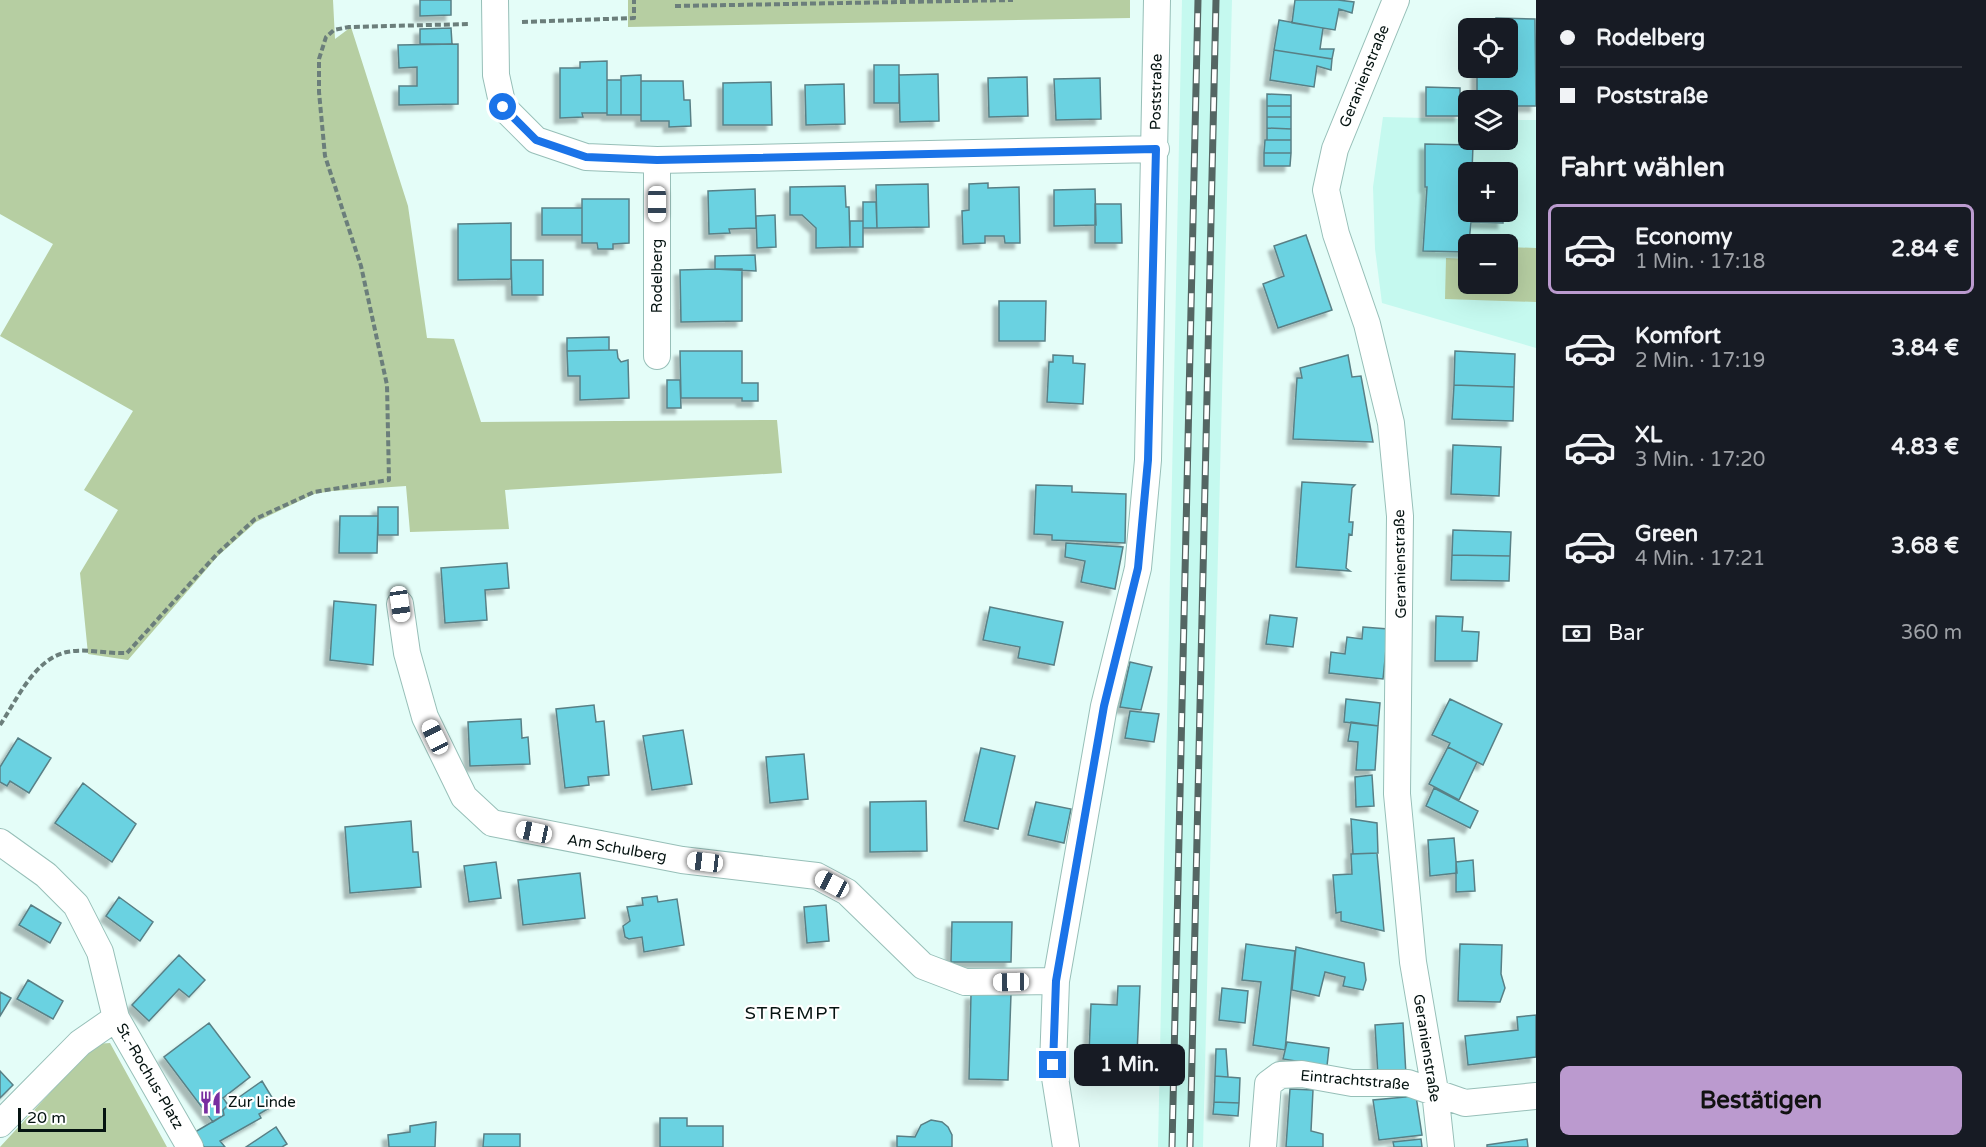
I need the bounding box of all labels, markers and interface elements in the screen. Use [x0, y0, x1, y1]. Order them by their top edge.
map controls [1458, 18, 1518, 294]
button: locate [1458, 18, 1518, 78]
street label: Geranienstraße [1335, 22, 1393, 130]
text: Rodelberg [1596, 25, 1705, 51]
street label: Poststraße [1146, 54, 1166, 130]
text: Poststraße [1596, 83, 1708, 109]
button: layers [1458, 90, 1518, 150]
route start [489, 93, 516, 120]
text: Fahrt wählen [1560, 151, 1725, 184]
button: + [1458, 162, 1518, 222]
car [648, 186, 666, 222]
icon: car [1563, 222, 1617, 276]
text: Economy [1635, 224, 1732, 250]
button: − [1458, 234, 1518, 294]
text: 2.84 € [1891, 236, 1959, 262]
street label: Rodelberg [648, 239, 666, 313]
text: 1 Min. · 17:18 [1635, 250, 1765, 274]
icon: car [1563, 321, 1617, 375]
text: Komfort [1635, 323, 1721, 349]
text: 3.84 € [1891, 335, 1959, 361]
text: 2 Min. · 17:19 [1635, 349, 1765, 373]
icon: car [1563, 420, 1617, 474]
text: XL [1635, 422, 1662, 448]
text: 4.83 € [1891, 434, 1959, 460]
text: 3 Min. · 17:20 [1635, 448, 1765, 472]
street label: Geranienstraße [1390, 509, 1410, 619]
icon: car [1563, 519, 1617, 573]
text: Green [1635, 521, 1698, 547]
text: 3.68 € [1891, 533, 1959, 559]
text: 4 Min. · 17:21 [1635, 547, 1765, 571]
car [389, 585, 411, 623]
icon: cash [1560, 617, 1593, 650]
text: Bar [1608, 620, 1644, 646]
text: 360 m [1901, 621, 1962, 645]
car [419, 717, 451, 757]
car [515, 819, 553, 845]
street label: Am Schulberg [566, 830, 668, 866]
car [686, 851, 724, 873]
car [812, 868, 852, 900]
car [993, 973, 1029, 991]
street label: Geranienstraße [1410, 993, 1444, 1103]
district label: STREMPT [745, 1002, 841, 1024]
street label: St.-Rochus-Platz [112, 1020, 188, 1132]
callout: 1 Min. [1074, 1044, 1185, 1086]
route end [1039, 1051, 1066, 1078]
text: 1 Min. [1100, 1053, 1159, 1077]
street label: Eintrachtstraße [1300, 1066, 1410, 1094]
button: Bestätigen [1560, 1066, 1962, 1135]
restaurant icon: Zur Linde [197, 1089, 223, 1115]
place label: Zur Linde [228, 1093, 296, 1111]
scale bar [18, 1105, 106, 1132]
text: 20 m [27, 1108, 66, 1128]

